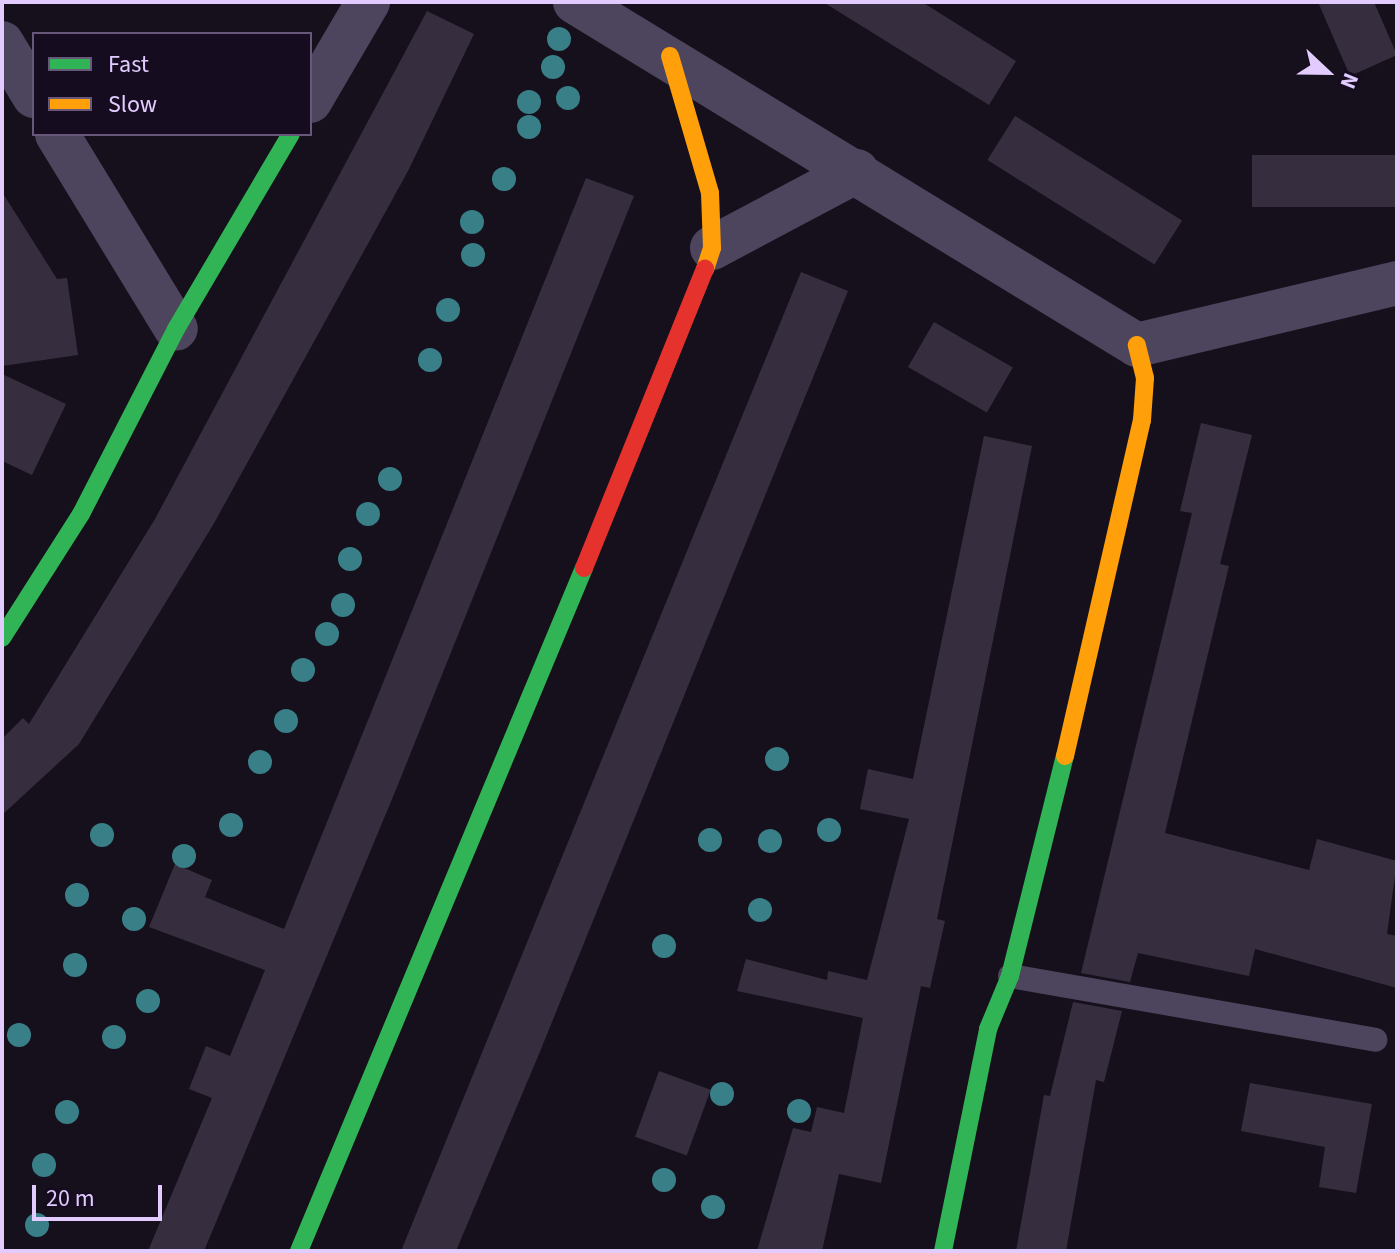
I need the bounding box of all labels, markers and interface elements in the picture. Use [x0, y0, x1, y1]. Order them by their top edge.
legend [32, 32, 312, 136]
north arrow [1287, 32, 1367, 112]
text: Fast [108, 47, 149, 82]
text: N [1332, 68, 1367, 94]
text: Slow [108, 87, 157, 122]
scale bar [36, 1169, 166, 1219]
text: 20 m [46, 1181, 95, 1216]

